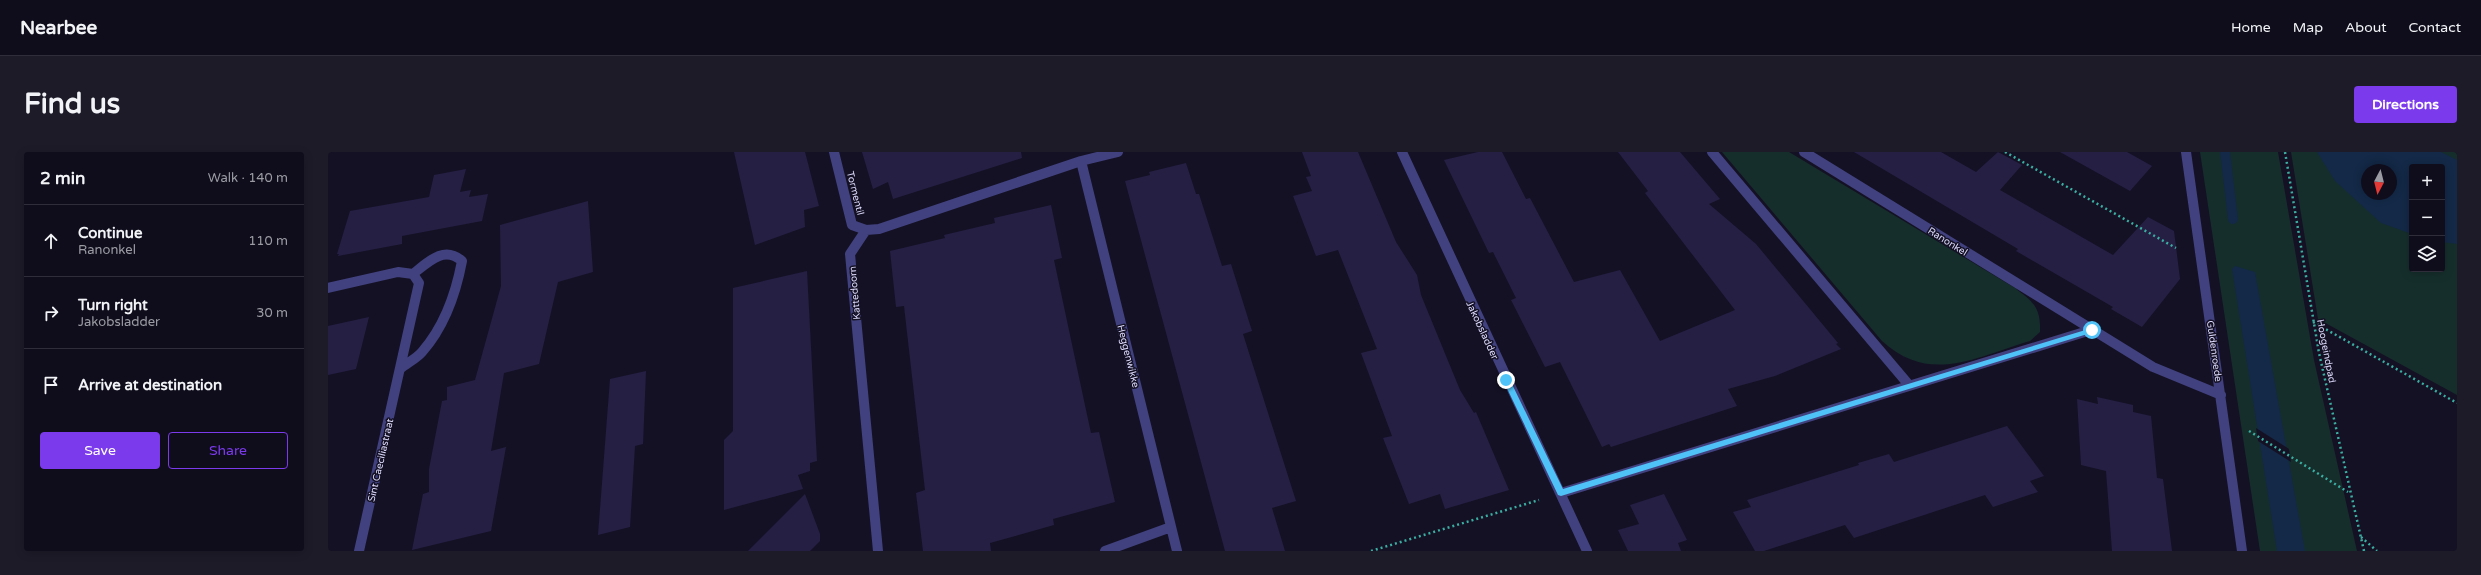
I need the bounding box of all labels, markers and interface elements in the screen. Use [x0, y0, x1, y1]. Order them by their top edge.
text: Nearbee [20, 17, 97, 39]
text: Home [2231, 19, 2271, 36]
text: Map [2293, 19, 2323, 36]
text: About [2345, 19, 2387, 36]
text: Contact [2409, 19, 2461, 36]
button: Directions [2354, 86, 2457, 123]
text: Find us [24, 87, 120, 121]
north arrow [2361, 164, 2397, 200]
map controls [2409, 164, 2445, 272]
button: + [2409, 164, 2445, 200]
text: 2 min [40, 168, 85, 189]
text: Walk · 140 m [208, 170, 288, 186]
street label: Tormentil [844, 170, 866, 217]
button: − [2409, 200, 2445, 236]
text: Continue [78, 224, 142, 242]
street label: Ranonkel [1925, 225, 1970, 259]
icon: ahead [40, 230, 62, 252]
text: 110 m [248, 233, 288, 249]
button: layers [2409, 236, 2445, 272]
text: Ranonkel [78, 242, 136, 258]
street label: Kattedoorn [847, 266, 863, 320]
text: Turn right [78, 296, 148, 314]
street label: Jakobsladder [1463, 299, 1501, 362]
icon: right [40, 302, 62, 324]
text: 30 m [256, 305, 288, 321]
text: Jakobsladder [78, 314, 160, 330]
street label: Hoogeindpad [2314, 318, 2338, 384]
street label: Guldenroede [2204, 320, 2224, 383]
route start [2083, 321, 2101, 339]
street label: Heggenwikke [1114, 324, 1142, 389]
route end [1497, 371, 1515, 389]
icon: arrive [40, 374, 62, 396]
text: Arrive at destination [78, 376, 222, 394]
street label: Sint Caeciliastraat [366, 417, 396, 503]
button: Save [40, 432, 160, 469]
button: Share [168, 432, 288, 469]

